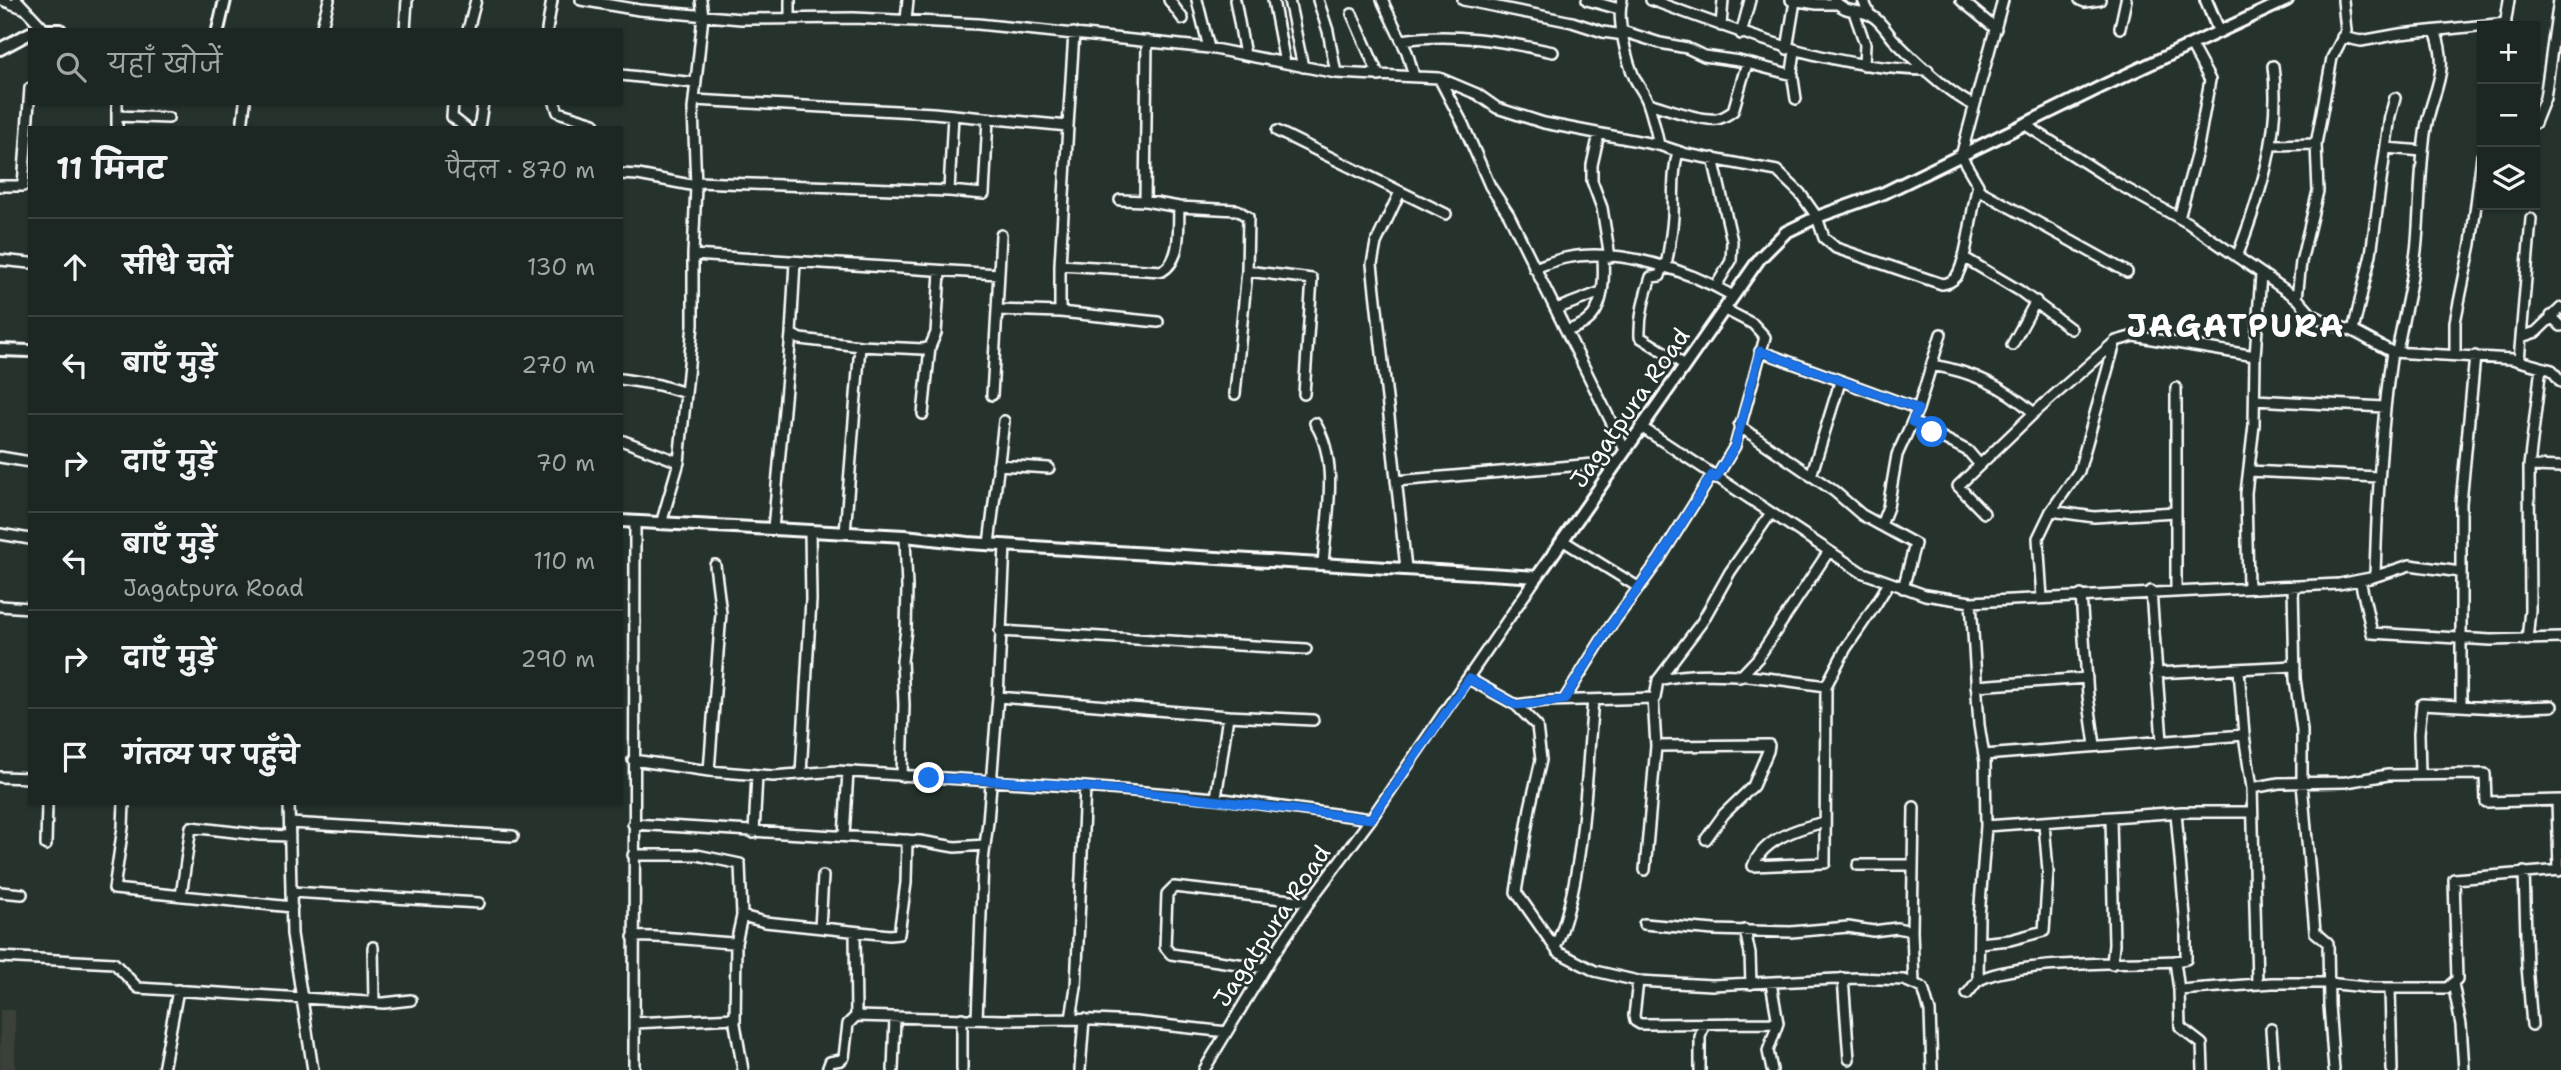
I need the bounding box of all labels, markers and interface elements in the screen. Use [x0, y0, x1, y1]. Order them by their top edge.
map controls [2477, 21, 2540, 210]
button: + [2477, 21, 2540, 84]
search box [28, 28, 623, 105]
text: यहाँ खोजें [108, 46, 222, 81]
icon: search [52, 48, 90, 86]
button: − [2477, 84, 2540, 147]
button: layers [2477, 147, 2540, 210]
text: 11 मिनट [56, 148, 166, 189]
text: पैदल · 870 m [446, 155, 595, 185]
text: सीधे चलें [123, 247, 232, 282]
icon: ahead [56, 248, 94, 286]
text: 130 m [527, 252, 595, 282]
district label: JAGATPURA [2126, 304, 2346, 347]
street label: Jagatpura Road [1563, 322, 1697, 494]
text: बाएँ मुड़ें [123, 345, 217, 380]
icon: left [56, 346, 94, 384]
text: 270 m [521, 350, 595, 380]
route start [1916, 416, 1947, 447]
text: दाएँ मुड़ें [123, 443, 216, 478]
icon: right [56, 444, 94, 482]
text: 70 m [536, 448, 595, 478]
text: बाएँ मुड़ें [123, 526, 217, 561]
icon: left [56, 542, 94, 580]
text: 110 m [533, 546, 595, 576]
text: Jagatpura Road [123, 573, 304, 603]
text: दाएँ मुड़ें [123, 639, 216, 674]
icon: right [56, 640, 94, 678]
text: 290 m [521, 644, 595, 674]
text: गंतव्य पर पहुँचे [123, 737, 299, 772]
icon: arrive [56, 738, 94, 776]
route end [913, 762, 944, 793]
street label: Jagatpura Road [1206, 839, 1338, 1013]

